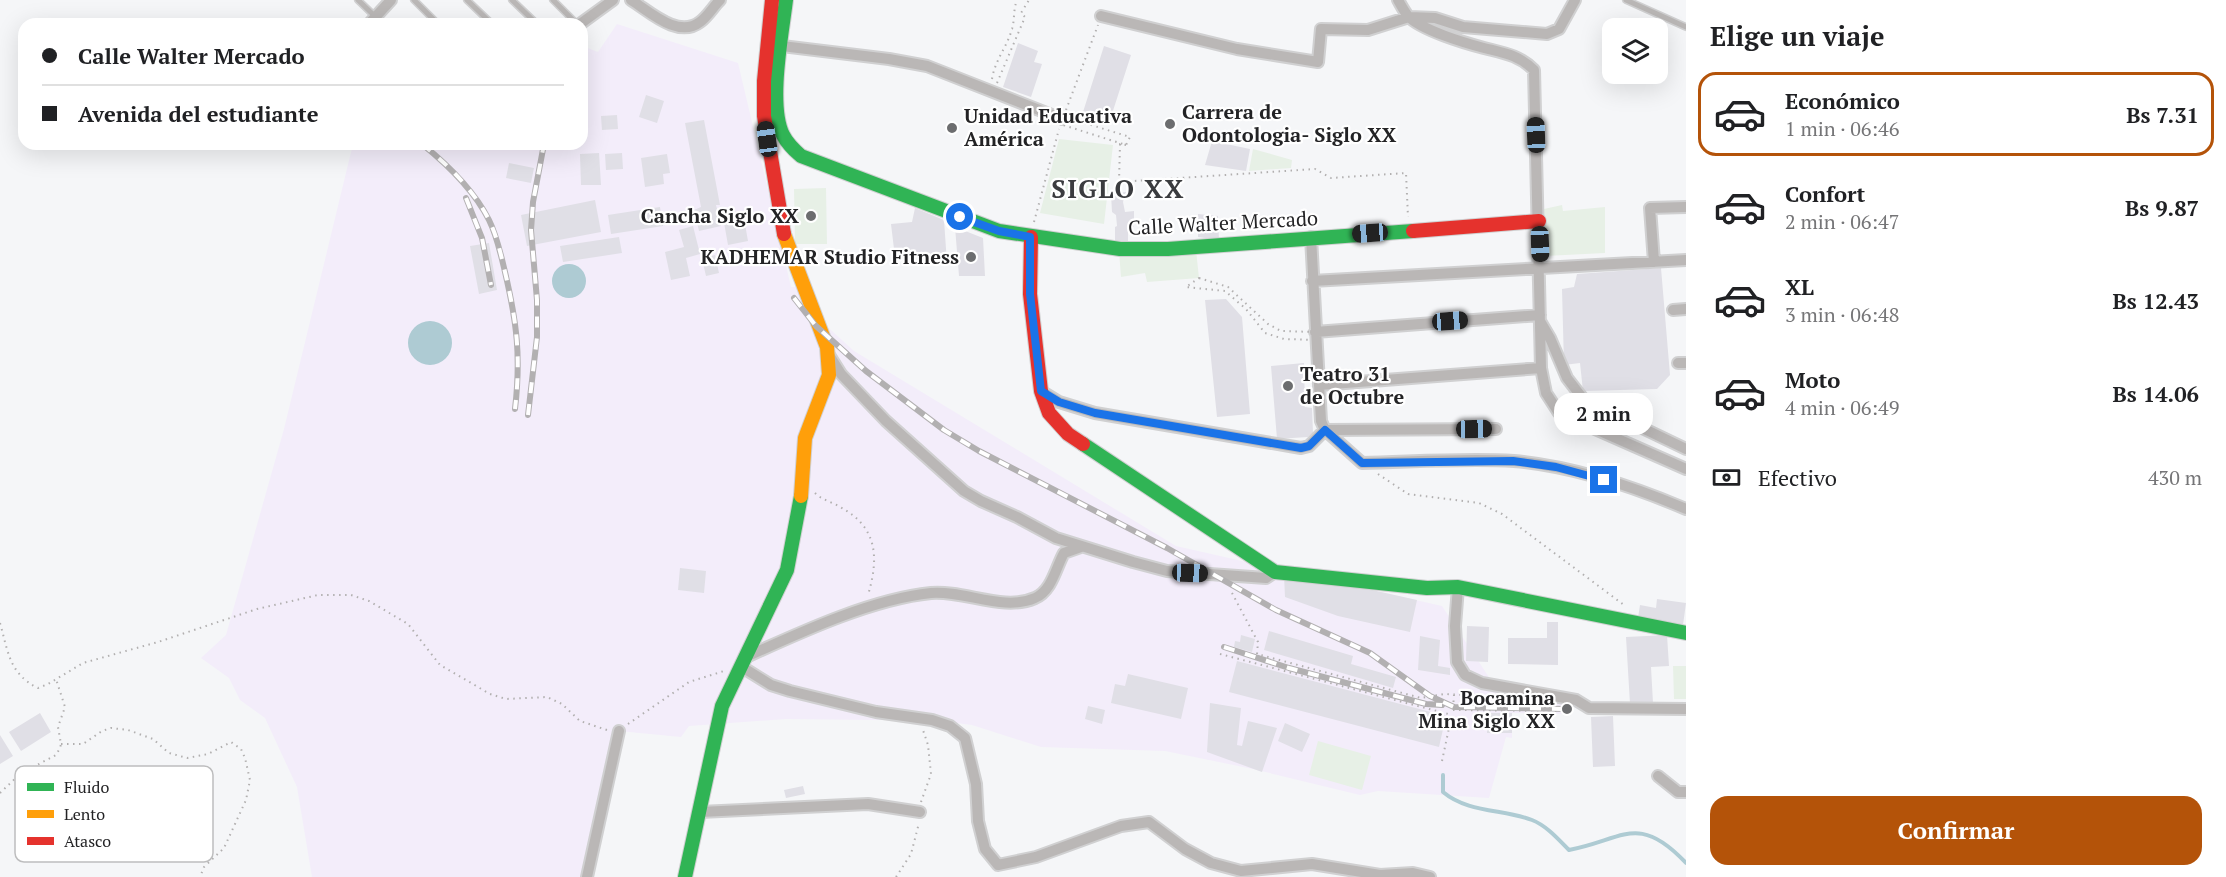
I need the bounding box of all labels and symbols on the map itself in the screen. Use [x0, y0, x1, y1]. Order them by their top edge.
place label: Carrera de Odontologia- Siglo XX [1182, 98, 1397, 148]
place label: Unidad Educativa América [964, 102, 1132, 152]
marker: Carrera de Odontologia- Siglo XX [1163, 117, 1177, 131]
car [1526, 117, 1546, 153]
car [756, 120, 778, 158]
marker: Unidad Educativa América [945, 121, 959, 135]
district label: SIGLO XX [1051, 171, 1185, 205]
place label: Cancha Siglo XX [641, 202, 799, 229]
route start [946, 203, 973, 230]
street label: Calle Walter Mercado [1127, 204, 1319, 241]
marker: Cancha Siglo XX [804, 209, 818, 223]
car [1351, 223, 1389, 243]
car [1530, 226, 1550, 262]
place label: KADHEMAR Studio Fitness [700, 243, 959, 270]
marker: KADHEMAR Studio Fitness [964, 250, 978, 264]
car [1431, 311, 1469, 331]
place label: Teatro 31 de Octubre [1300, 360, 1404, 410]
marker: Teatro 31 de Octubre [1281, 379, 1295, 393]
callout: 2 min [1554, 393, 1654, 435]
car [1456, 420, 1492, 438]
route end [1590, 466, 1617, 493]
car [1172, 563, 1208, 583]
place label: Bocamina Mina Siglo XX [1418, 684, 1555, 734]
marker: Bocamina Mina Siglo XX [1560, 702, 1574, 716]
legend [15, 766, 213, 862]
text: Fluido [64, 776, 109, 798]
text: Lento [64, 803, 105, 825]
text: Atasco [64, 830, 111, 852]

